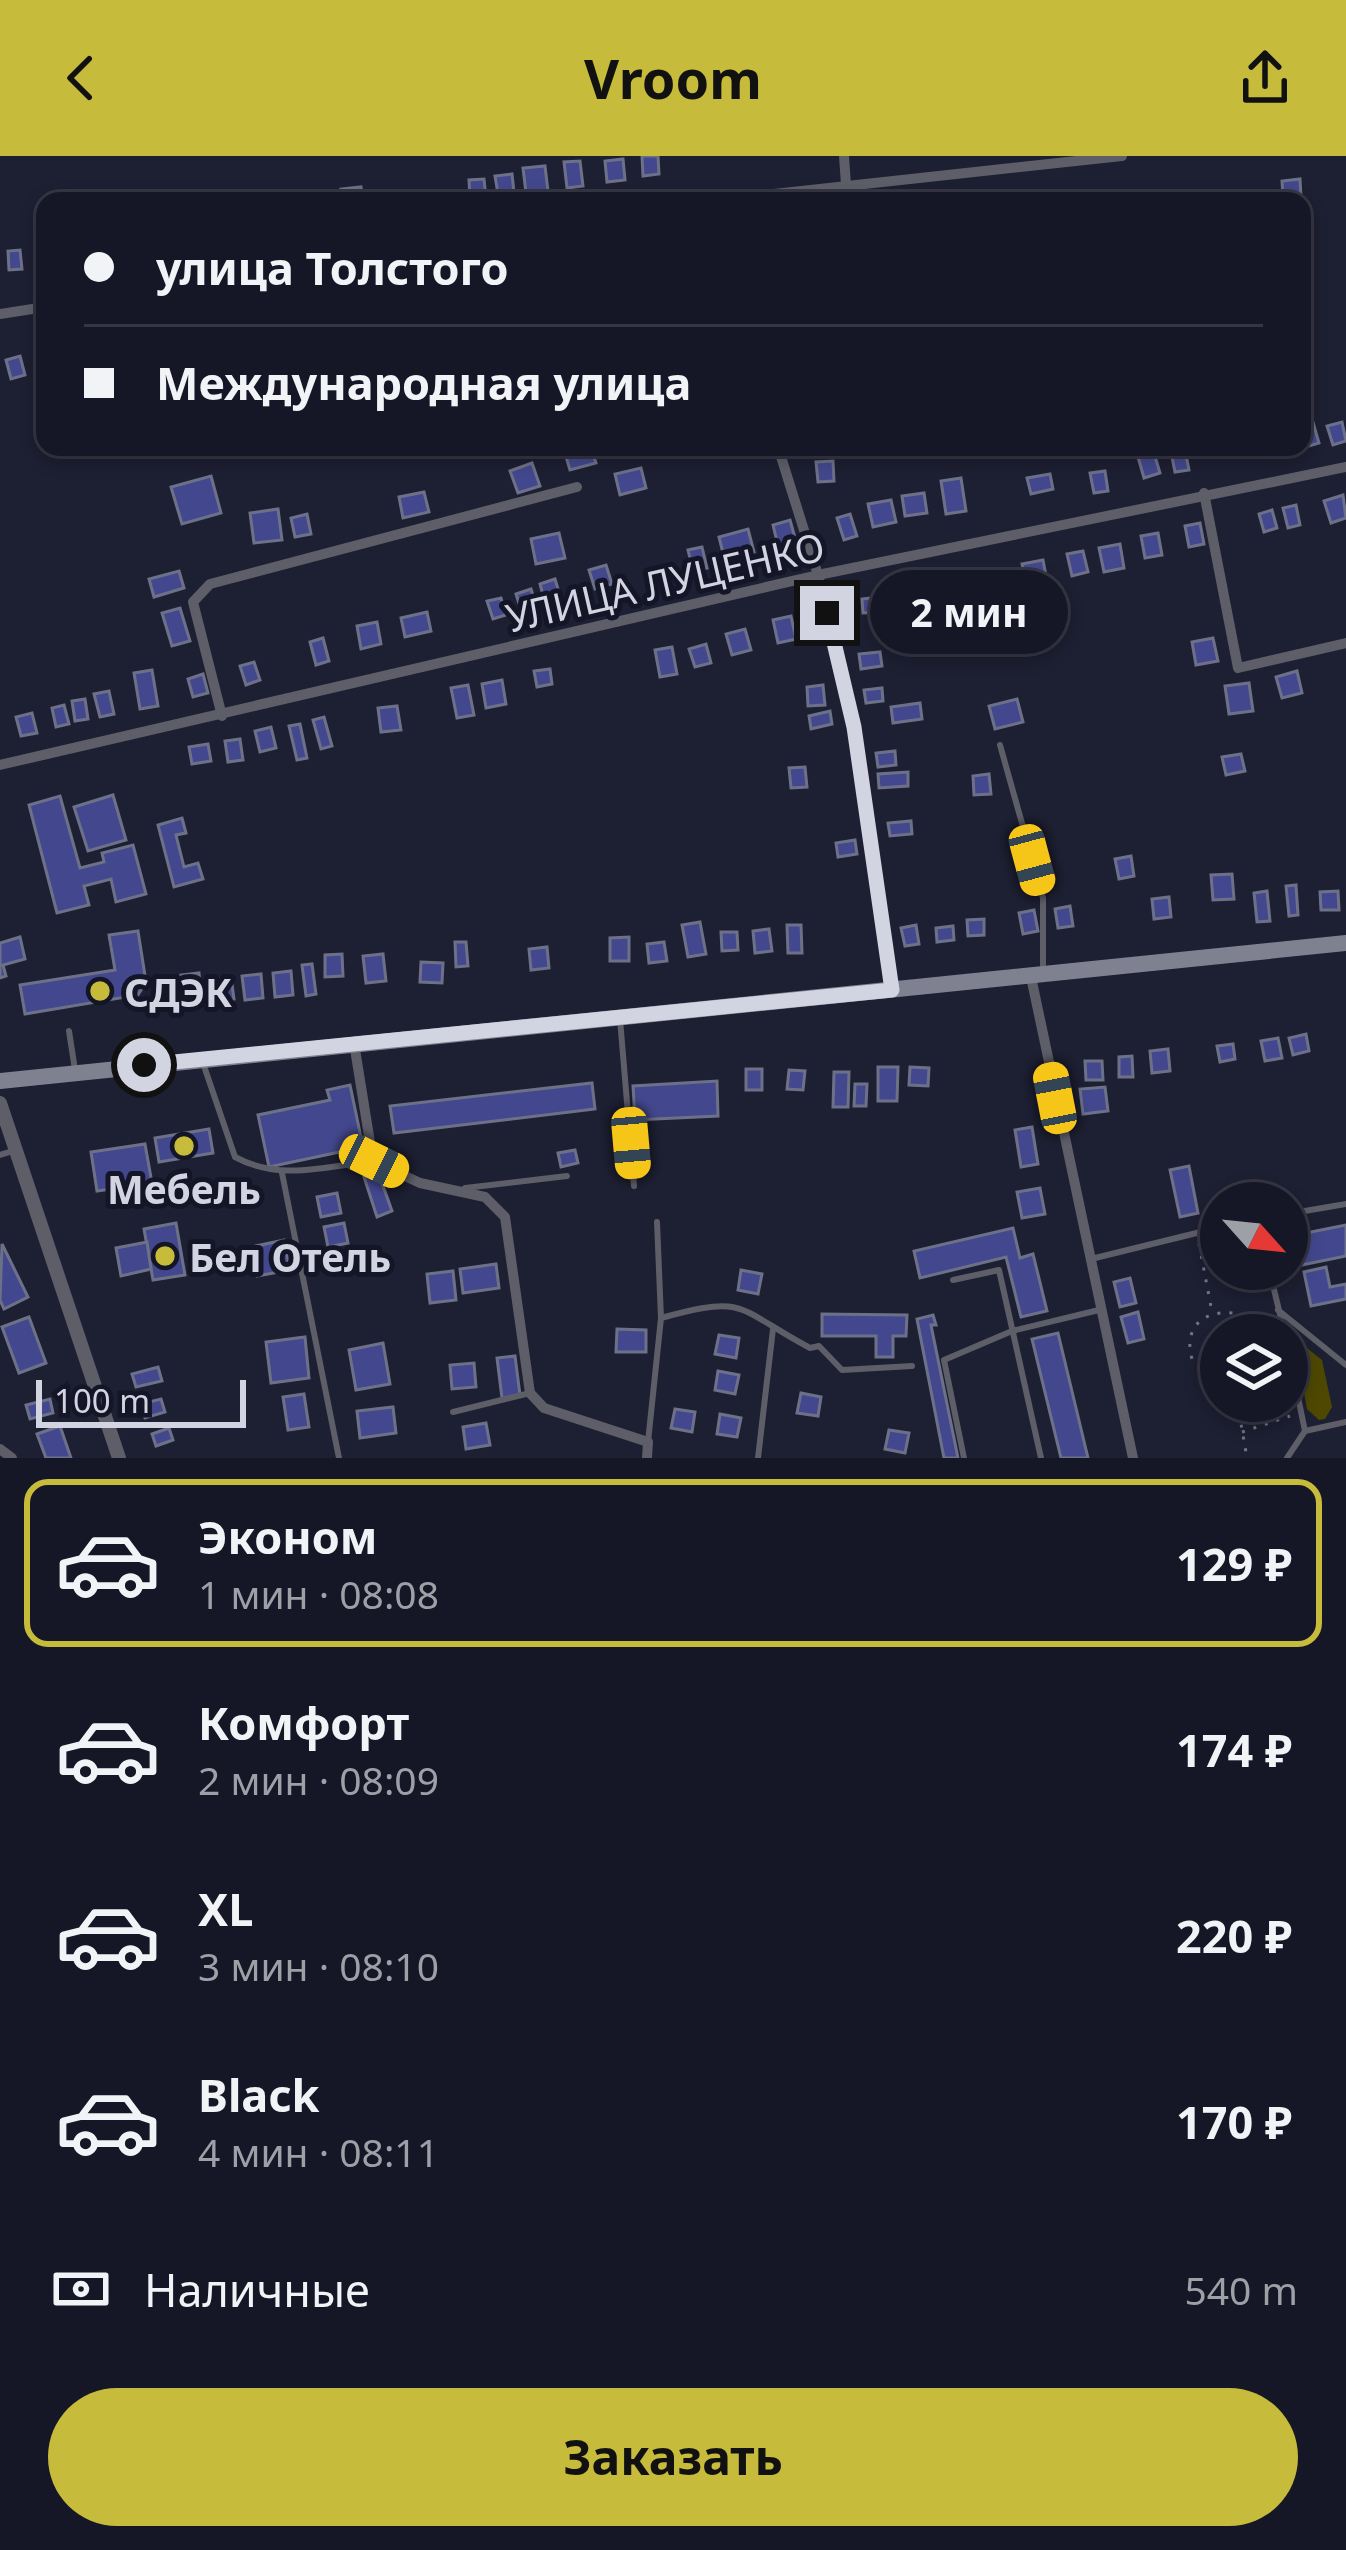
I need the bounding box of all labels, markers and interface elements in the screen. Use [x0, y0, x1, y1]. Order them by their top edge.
text: Vroom [584, 41, 762, 115]
icon: back [48, 45, 114, 111]
icon: share [1232, 45, 1298, 111]
text: улица Толстого [156, 237, 508, 298]
text: Международная улица [156, 352, 691, 413]
street label: УЛИЦА ЛУЦЕНКО [501, 519, 829, 643]
callout: 2 мин [869, 571, 1067, 655]
text: 2 мин [911, 585, 1027, 638]
route end [800, 586, 854, 640]
car [1005, 821, 1059, 899]
place label: СДЭК [124, 965, 232, 1018]
marker: СДЭК [87, 978, 113, 1004]
route start [117, 1038, 171, 1092]
car [1030, 1059, 1080, 1137]
car [610, 1106, 652, 1180]
car [334, 1129, 414, 1193]
marker: Мебель [171, 1133, 197, 1159]
place label: Мебель [107, 1162, 261, 1215]
north arrow [1200, 1182, 1308, 1290]
map controls [1200, 1182, 1308, 1422]
place label: Бел Отель [189, 1230, 391, 1283]
marker: Бел Отель [152, 1243, 178, 1269]
button: layers [1200, 1314, 1308, 1422]
scale bar [36, 1374, 246, 1427]
text: 100 m [54, 1378, 150, 1423]
text: Эконом [198, 1506, 377, 1567]
icon: car [54, 1509, 162, 1617]
text: 129 ₽ [1176, 1533, 1292, 1594]
text: 1 мин · 08:08 [198, 1567, 439, 1620]
text: Комфорт [198, 1692, 409, 1753]
icon: car [54, 1695, 162, 1803]
text: 174 ₽ [1176, 1719, 1292, 1780]
text: 2 мин · 08:09 [198, 1753, 439, 1806]
text: XL [198, 1878, 253, 1939]
icon: car [54, 1881, 162, 1989]
text: 220 ₽ [1176, 1905, 1292, 1966]
text: 3 мин · 08:10 [198, 1939, 439, 1992]
text: Black [198, 2064, 319, 2125]
icon: car [54, 2067, 162, 2175]
text: 170 ₽ [1176, 2091, 1292, 2152]
text: 4 мин · 08:11 [198, 2125, 439, 2178]
icon: cash [48, 2256, 114, 2322]
text: Наличные [144, 2259, 370, 2320]
text: 540 m [1184, 2263, 1298, 2316]
button: Заказать [48, 2388, 1298, 2526]

